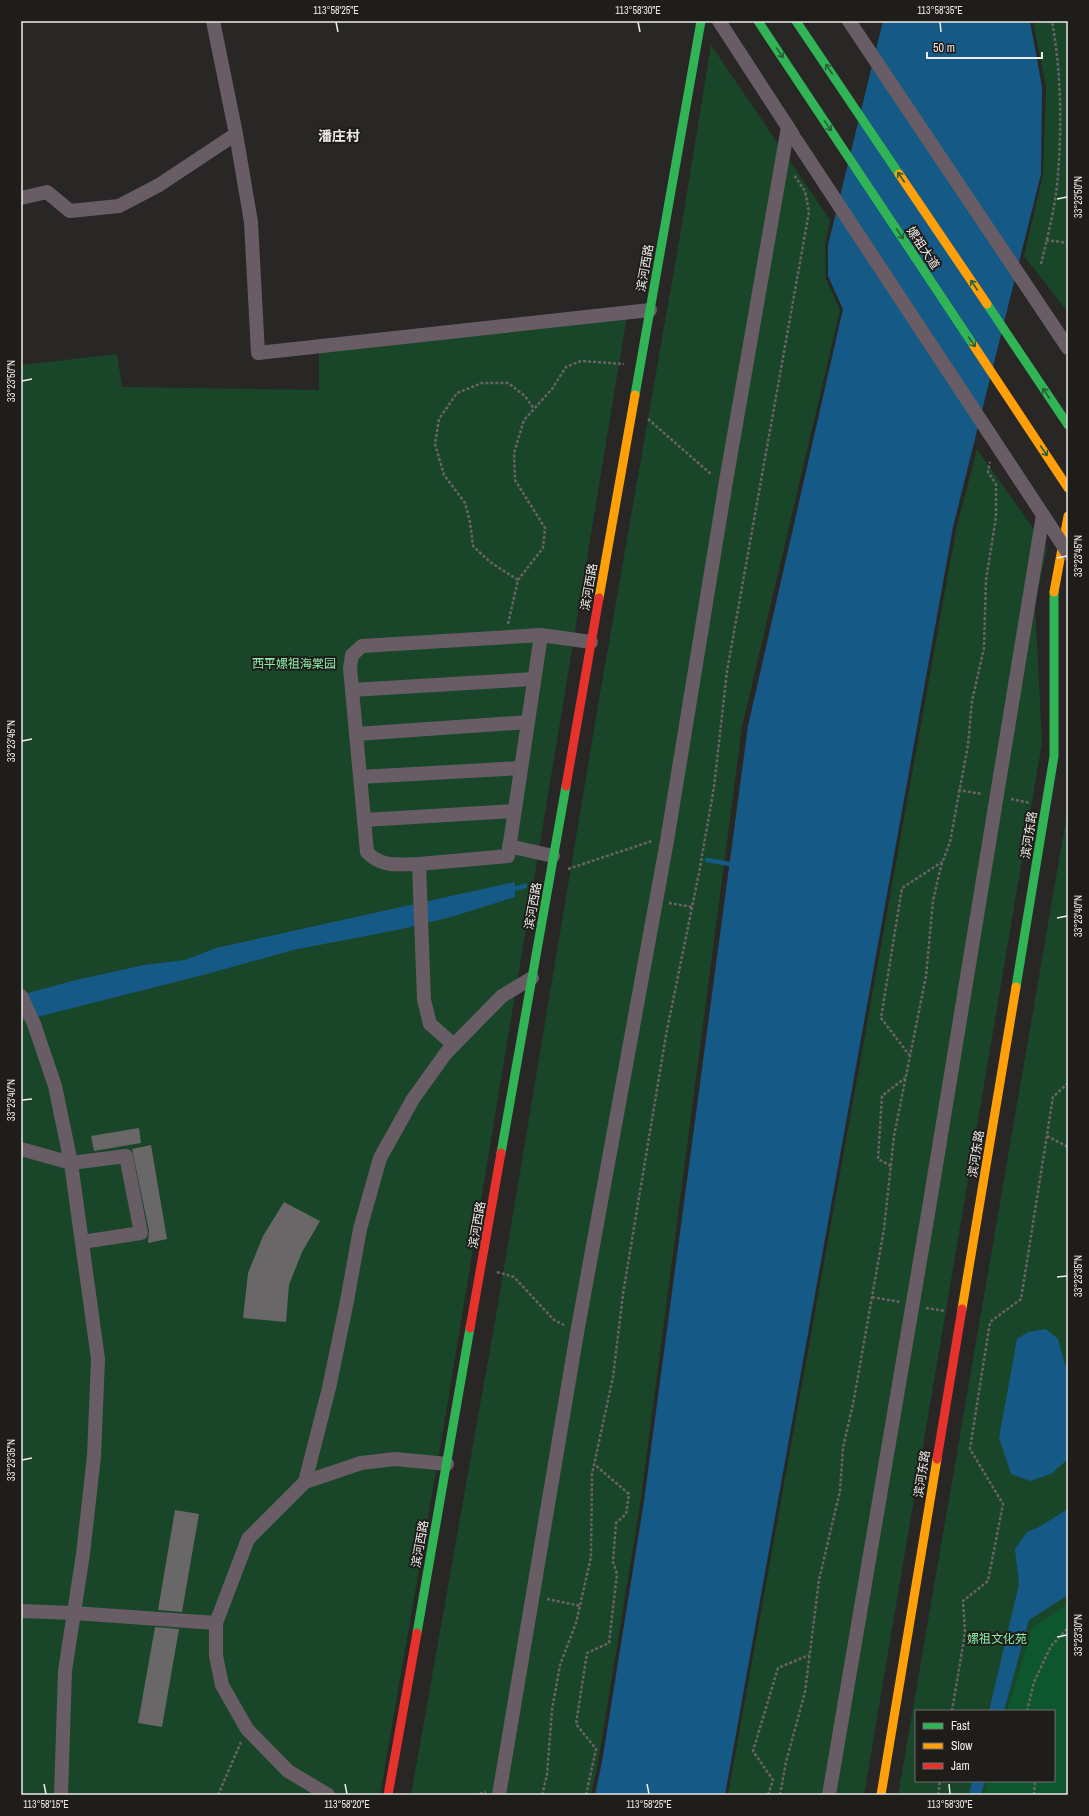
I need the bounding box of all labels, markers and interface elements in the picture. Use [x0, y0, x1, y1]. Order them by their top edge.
text: 113°58'25"E [313, 4, 359, 17]
text: 113°58'30"E [615, 4, 661, 17]
text: 113°58'35"E [917, 4, 963, 17]
scale bar [927, 34, 1042, 60]
text: 50 m [933, 40, 955, 56]
one-way arrow [776, 48, 784, 59]
one-way arrow [825, 64, 833, 75]
one-way arrow [824, 120, 832, 131]
district label: 潘庄村 [318, 127, 360, 145]
one-way arrow [897, 172, 905, 183]
text: 33°23'50"N [1072, 176, 1085, 218]
street label: 嫘祖大道 [903, 224, 943, 272]
one-way arrow [896, 228, 904, 239]
street label: 滨河西路 [633, 243, 657, 293]
one-way arrow [970, 280, 978, 291]
one-way arrow [968, 337, 976, 348]
text: 33°23'50"N [5, 360, 18, 402]
one-way arrow [1042, 388, 1050, 399]
one-way arrow [1040, 445, 1048, 457]
text: 33°23'45"N [1072, 535, 1085, 577]
street label: 滨河西路 [577, 562, 601, 612]
park label: 西平嫘祖海棠园 [252, 656, 336, 672]
text: 33°23'45"N [5, 720, 18, 762]
street label: 滨河东路 [1017, 810, 1041, 860]
street label: 滨河西路 [521, 881, 545, 931]
text: 33°23'40"N [1072, 895, 1085, 937]
text: 33°23'40"N [5, 1079, 18, 1121]
street label: 滨河东路 [964, 1129, 988, 1179]
street label: 滨河西路 [465, 1200, 489, 1250]
text: 33°23'35"N [1072, 1255, 1085, 1297]
text: 33°23'35"N [5, 1439, 18, 1481]
street label: 滨河东路 [910, 1449, 934, 1499]
street label: 滨河西路 [408, 1519, 432, 1569]
text: 33°23'30"N [1072, 1614, 1085, 1656]
park label: 嫘祖文化苑 [967, 1631, 1027, 1647]
legend [915, 1710, 1055, 1782]
text: Fast [951, 1718, 970, 1734]
text: Slow [951, 1738, 973, 1754]
text: Jam [951, 1758, 970, 1774]
text: 113°58'15"E [23, 1798, 69, 1811]
text: 113°58'20"E [324, 1798, 370, 1811]
text: 113°58'25"E [626, 1798, 672, 1811]
text: 113°58'30"E [927, 1798, 973, 1811]

